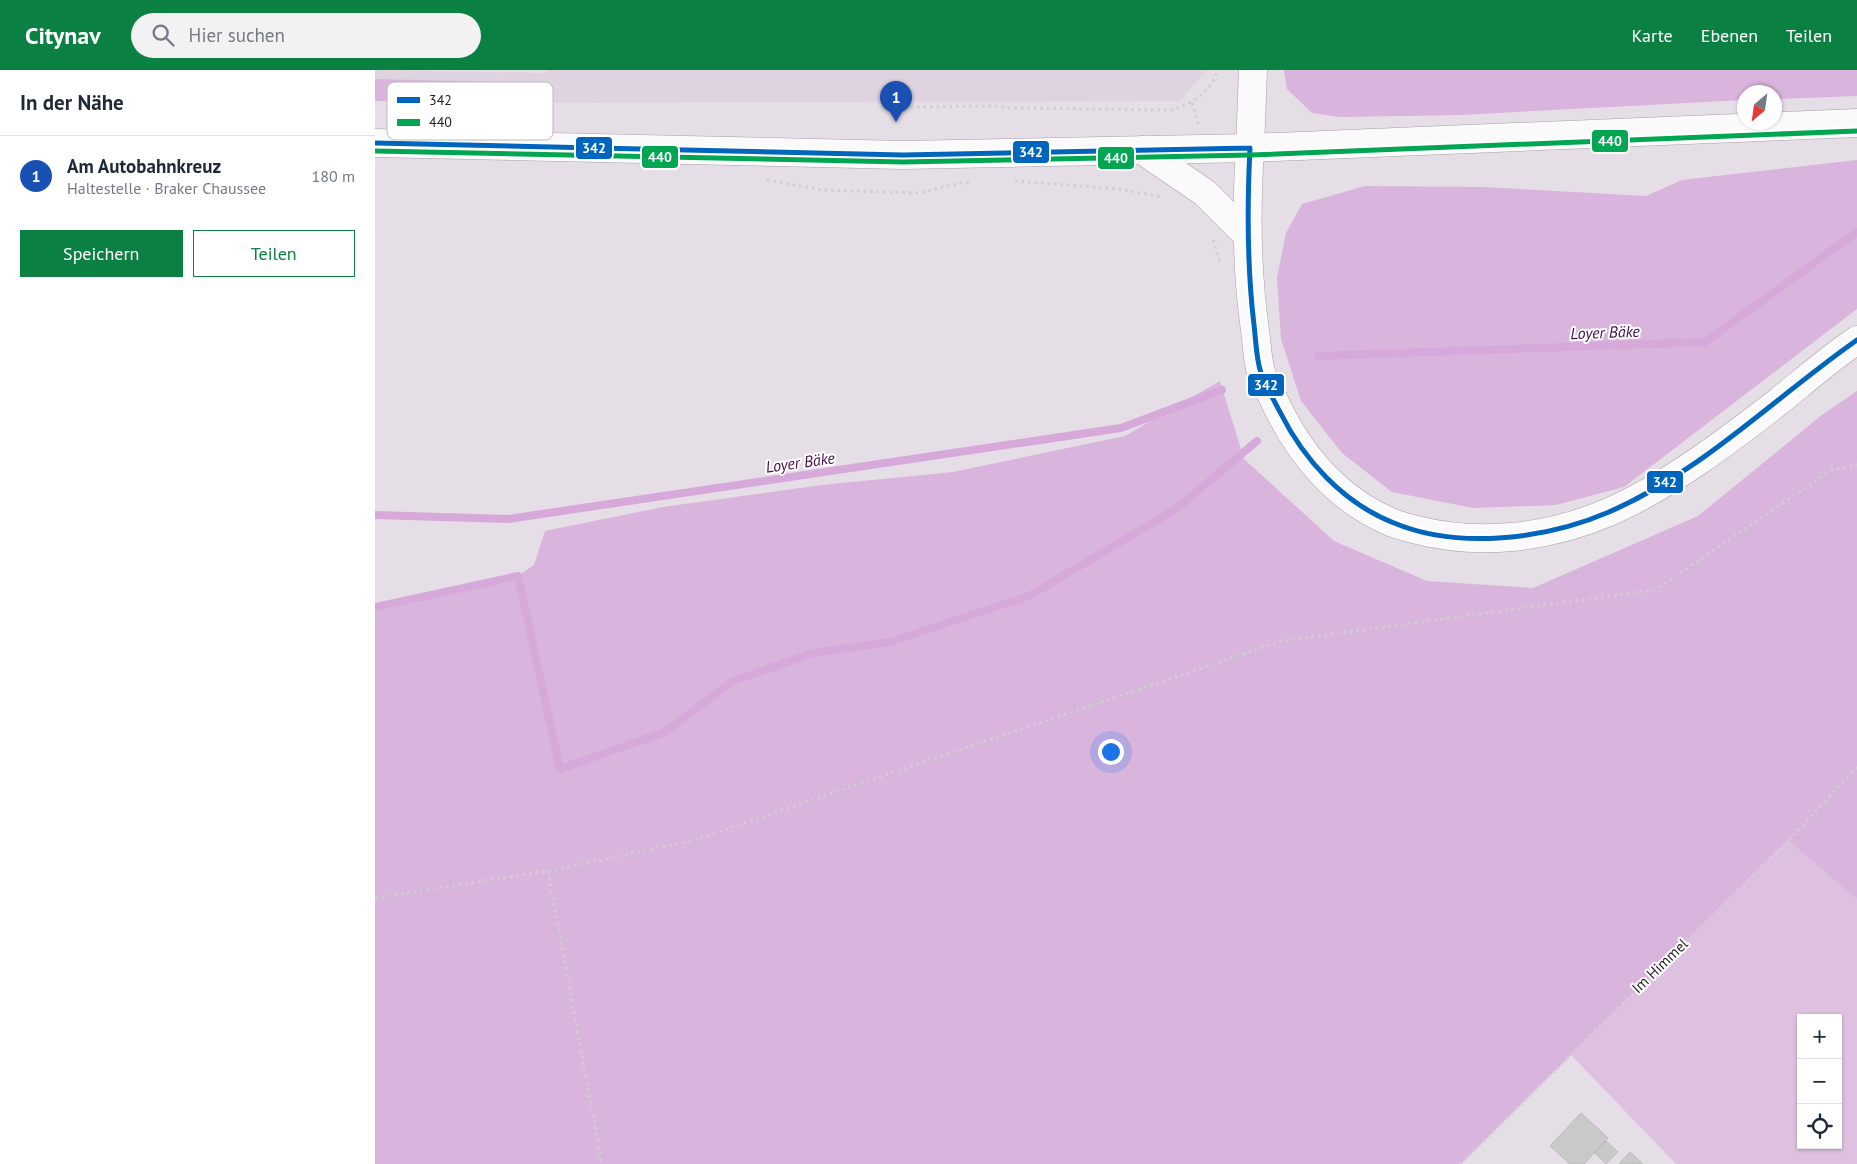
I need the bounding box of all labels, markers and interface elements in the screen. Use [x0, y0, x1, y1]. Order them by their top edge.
search box [131, 13, 481, 58]
text: Citynav [25, 20, 101, 51]
icon: search [149, 21, 177, 49]
text: Hier suchen [189, 23, 285, 47]
text: Karte [1632, 24, 1673, 47]
text: Ebenen [1701, 24, 1758, 47]
text: Teilen [1786, 24, 1832, 47]
pin: 1 [880, 81, 912, 122]
legend [387, 82, 553, 140]
north arrow [1737, 85, 1782, 130]
text: In der Nähe [20, 89, 124, 116]
text: 342 [429, 91, 452, 109]
text: 440 [429, 113, 452, 131]
line badge: 440 [1591, 129, 1629, 153]
text: 440 [1598, 132, 1622, 150]
line badge: 342 [575, 136, 613, 160]
text: 342 [582, 139, 606, 157]
line badge: 342 [1012, 140, 1050, 164]
text: 342 [1019, 143, 1043, 161]
line badge: 440 [641, 145, 679, 169]
line badge: 440 [1097, 146, 1135, 170]
text: 440 [648, 148, 672, 166]
text: 440 [1104, 149, 1128, 167]
text: Am Autobahnkreuz [67, 154, 221, 178]
text: 1 [31, 166, 41, 186]
text: 180 m [312, 166, 355, 186]
text: Haltestelle · Braker Chaussee [67, 178, 266, 198]
button: Speichern [20, 230, 183, 277]
button: Teilen [193, 230, 355, 277]
water label: Loyer Bäke [1570, 321, 1641, 343]
line badge: 342 [1247, 373, 1285, 397]
text: 342 [1254, 376, 1278, 394]
water label: Loyer Bäke [764, 447, 836, 477]
line badge: 342 [1646, 470, 1684, 494]
text: 342 [1653, 473, 1677, 491]
your location [1098, 739, 1124, 765]
street label: Im Himmel [1628, 934, 1692, 997]
map controls [1797, 1014, 1842, 1149]
button: + [1797, 1014, 1842, 1059]
button: − [1797, 1059, 1842, 1104]
button: locate [1797, 1104, 1842, 1149]

